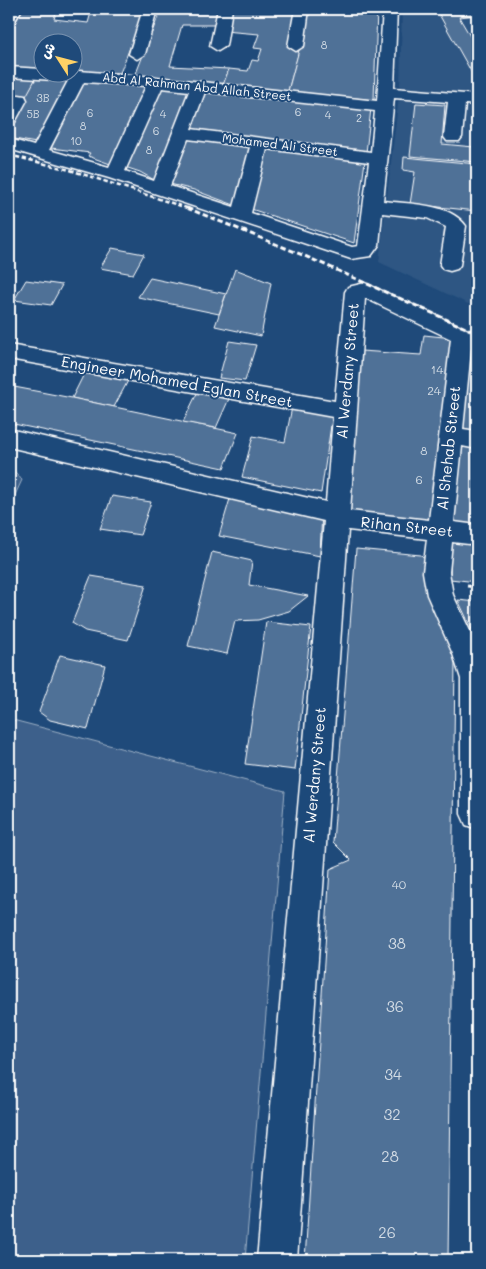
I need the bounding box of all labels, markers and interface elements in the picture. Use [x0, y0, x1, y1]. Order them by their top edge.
north arrow [32, 32, 82, 82]
house number: 8 [321, 37, 328, 52]
text: ش [35, 38, 59, 62]
street label: Abd Al Rahman Abd Allah Street [102, 68, 292, 104]
house number: 3B [36, 90, 50, 105]
house number: 6 [295, 104, 301, 119]
house number: 6 [87, 105, 93, 120]
house number: 5B [26, 106, 40, 121]
house number: 4 [160, 106, 167, 121]
house number: 4 [325, 107, 332, 122]
house number: 2 [356, 110, 362, 125]
house number: 8 [80, 118, 87, 133]
house number: 6 [153, 123, 159, 138]
street label: Mohamed Ali Street [221, 129, 339, 159]
house number: 10 [70, 133, 82, 148]
house number: 8 [146, 142, 153, 157]
street label: Al Werdany Street [331, 302, 363, 440]
street label: Engineer Mohamed Eglan Street [60, 351, 295, 411]
house number: 14 [431, 361, 443, 377]
house number: 24 [427, 382, 441, 398]
street label: Al Shehab Street [432, 385, 464, 511]
house number: 8 [420, 442, 428, 458]
house number: 6 [415, 471, 423, 487]
street label: Rihan Street [360, 511, 454, 541]
street label: Al Werdany Street [298, 706, 330, 844]
house number: 40 [392, 876, 407, 892]
house number: 38 [388, 933, 406, 953]
house number: 36 [386, 996, 404, 1016]
house number: 34 [384, 1064, 402, 1084]
house number: 32 [383, 1104, 401, 1124]
house number: 28 [381, 1146, 399, 1166]
house number: 26 [378, 1222, 396, 1242]

